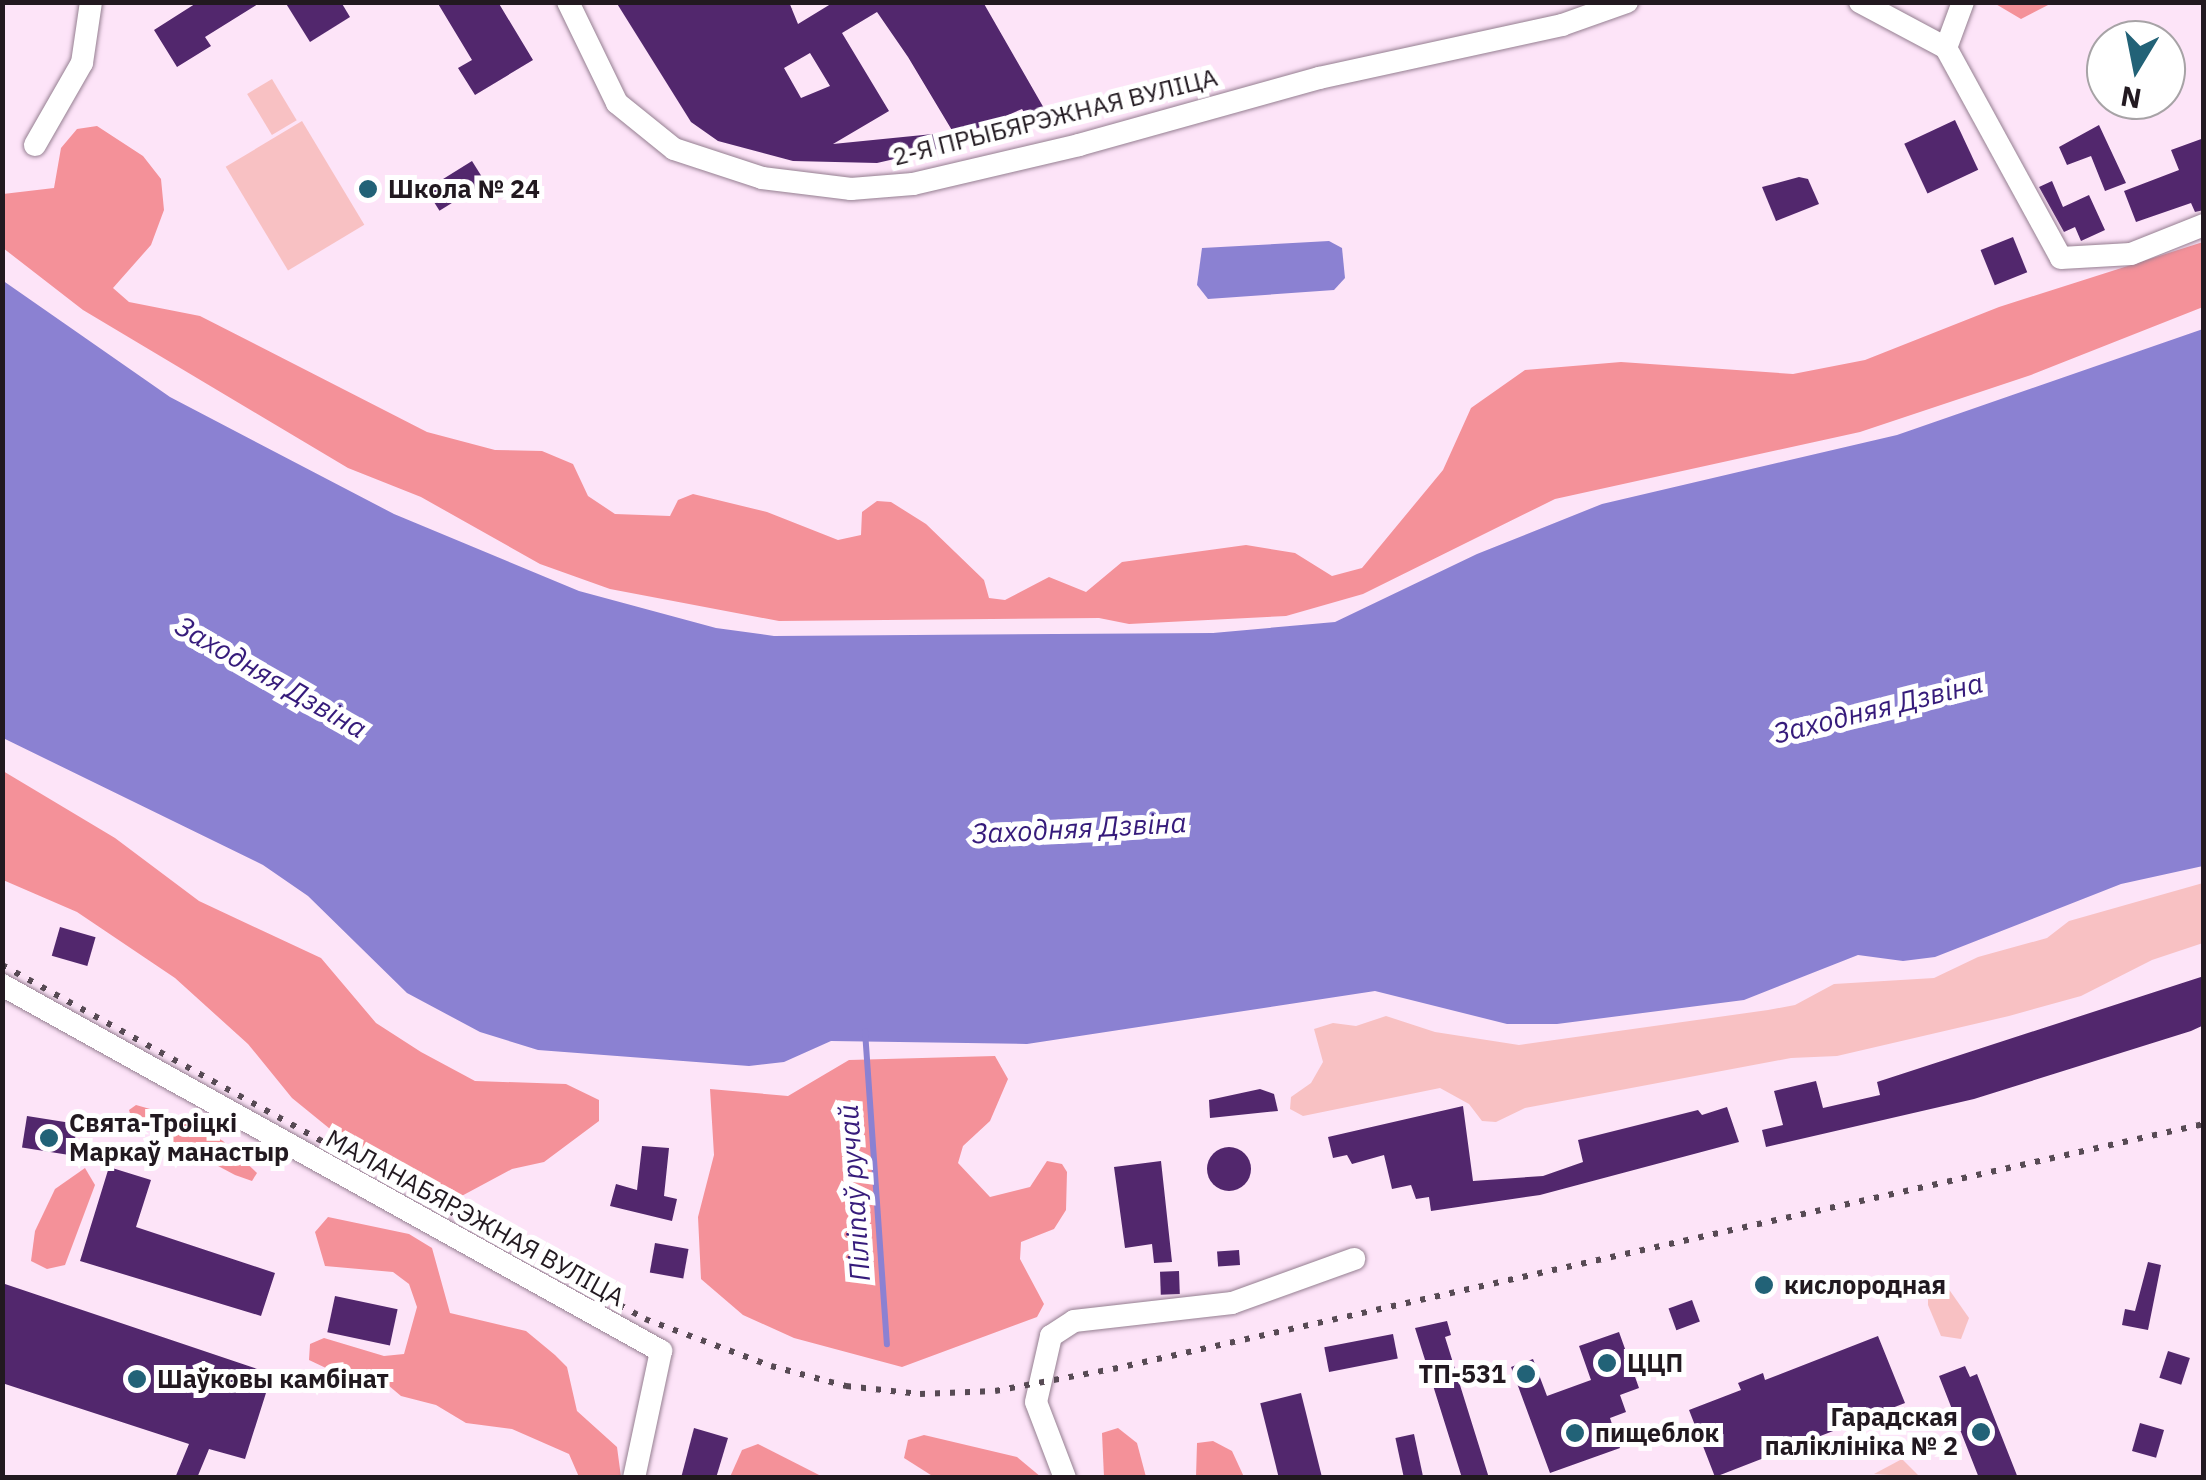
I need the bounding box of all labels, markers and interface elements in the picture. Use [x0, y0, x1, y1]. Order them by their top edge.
north arrow [2086, 20, 2186, 120]
street label: 2-Я ПРЫБЯРЭЖНАЯ ВУЛІЦА [889, 62, 1221, 172]
text: N [2118, 78, 2144, 118]
place label: Школа № 24 [388, 174, 540, 204]
marker: Школа № 24 [357, 178, 379, 200]
water label: Заходняя Дзвіна [169, 609, 373, 745]
water label: Заходняя Дзвіна [1769, 666, 1987, 750]
water label: Заходняя Дзвіна [971, 806, 1187, 850]
water label: Піліпаў ручай [831, 1103, 877, 1283]
place label: Свята-Троіцкі Маркаў манастыр [69, 1109, 289, 1168]
street label: МАЛАНАБЯРЭЖНАЯ ВУЛІЦА [321, 1123, 629, 1313]
marker: Свята-Троіцкі Маркаў манастыр [38, 1127, 60, 1149]
place label: кислородная [1784, 1270, 1946, 1300]
marker: кислородная [1753, 1274, 1775, 1296]
place label: ЦЦП [1627, 1348, 1683, 1378]
marker: ЦЦП [1596, 1352, 1618, 1374]
place label: ТП-531 [1419, 1359, 1506, 1389]
marker: ТП-531 [1515, 1363, 1537, 1385]
place label: Шаўковы камбінат [157, 1364, 389, 1394]
marker: Шаўковы камбінат [126, 1368, 148, 1390]
place label: Гарадская паліклініка № 2 [1765, 1403, 1958, 1462]
place label: пищеблок [1595, 1418, 1719, 1448]
marker: Гарадская паліклініка № 2 [1968, 1419, 1994, 1445]
marker: пищеблок [1564, 1422, 1586, 1444]

